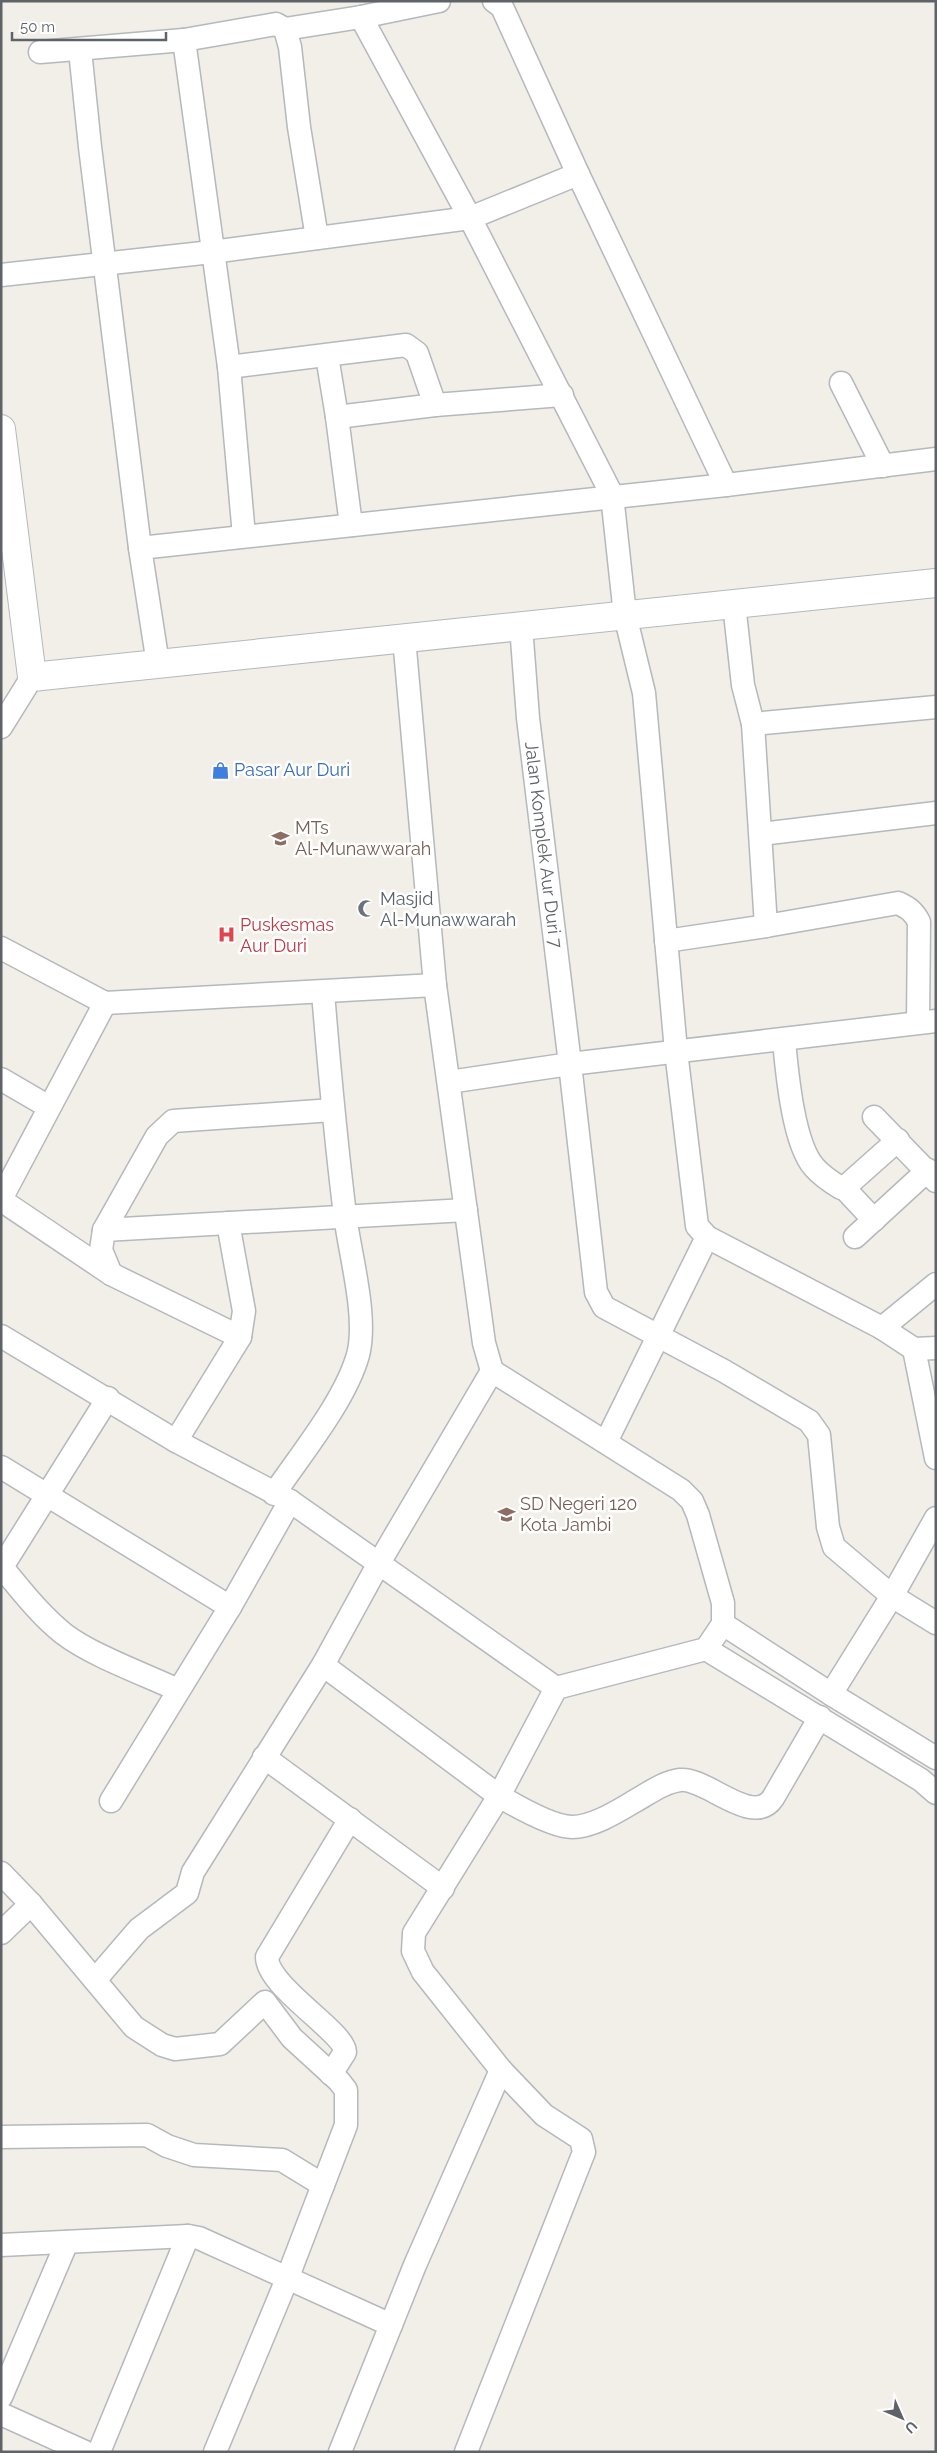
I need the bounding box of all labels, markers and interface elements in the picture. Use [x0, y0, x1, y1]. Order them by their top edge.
scale bar [12, 10, 166, 42]
text: 50 m [20, 18, 55, 36]
street label: Jalan Komplek Aur Duri 7 [521, 740, 567, 950]
place label: Pasar Aur Duri [234, 759, 350, 780]
shop icon: Pasar Aur Duri [210, 760, 230, 780]
place label: MTs Al-Munawwarah [295, 817, 431, 859]
school or university icon: MTs Al-Munawwarah [271, 828, 291, 848]
place label: Masjid Al-Munawwarah [380, 888, 516, 930]
mosque icon: Masjid Al-Munawwarah [356, 899, 376, 919]
place label: Puskesmas Aur Duri [240, 914, 334, 956]
hospital icon: Puskesmas Aur Duri [216, 925, 236, 945]
place label: SD Negeri 120 Kota Jambi [520, 1493, 637, 1535]
school or university icon: SD Negeri 120 Kota Jambi [496, 1504, 516, 1524]
north arrow [877, 2393, 927, 2443]
text: U [902, 2418, 921, 2437]

